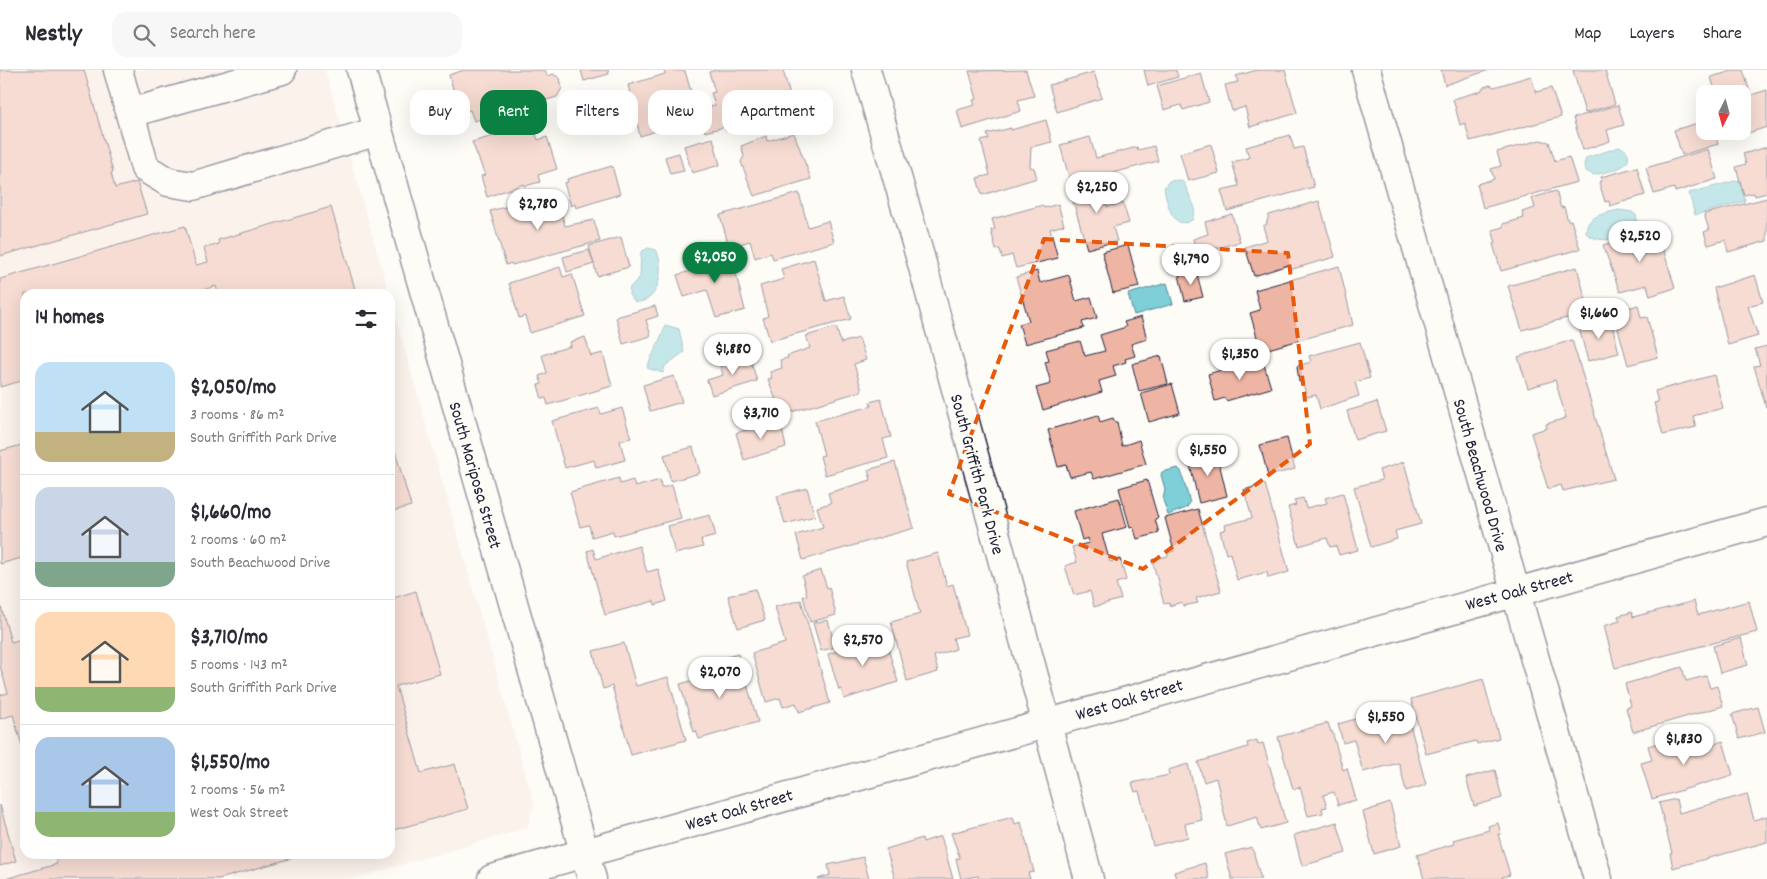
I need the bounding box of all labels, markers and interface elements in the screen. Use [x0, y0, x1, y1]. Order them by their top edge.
search box [112, 12, 462, 57]
text: Nestly [25, 18, 82, 52]
icon: search [130, 21, 158, 49]
text: Search here [170, 21, 256, 48]
text: Map [1574, 22, 1601, 47]
text: Layers [1629, 22, 1675, 47]
text: Share [1703, 22, 1742, 47]
north arrow [1696, 85, 1751, 140]
map controls [1696, 85, 1751, 140]
chip: Buy [410, 90, 470, 135]
chip: Rent [480, 90, 547, 135]
chip: Filters [557, 90, 638, 135]
chip: New [648, 90, 712, 135]
chip: Apartment [722, 90, 833, 135]
pin: $2,250 [1056, 172, 1138, 214]
text: $2,250 [1076, 176, 1118, 199]
pin: $2,780 [497, 189, 579, 231]
text: $2,780 [518, 193, 558, 216]
pin: $2,520 [1599, 220, 1681, 263]
text: $2,520 [1619, 225, 1661, 248]
pin: $2,050 [674, 242, 756, 284]
pin: $1,790 [1150, 244, 1232, 286]
text: $2,050 [694, 246, 737, 269]
text: $1,790 [1173, 248, 1209, 271]
pin: $1,660 [1558, 298, 1640, 340]
text: $1,660 [1579, 302, 1619, 325]
text: 14 homes [35, 304, 105, 334]
icon: filters [352, 305, 380, 333]
pin: $1,880 [692, 334, 774, 376]
text: $1,880 [715, 338, 751, 361]
pin: $1,350 [1199, 338, 1281, 381]
text: $1,350 [1221, 343, 1259, 366]
text: $2,050/mo [190, 374, 276, 404]
icon: home [75, 382, 135, 442]
street label: South Griffith Park Drive [942, 392, 1009, 558]
street label: South Beachwood Drive [1445, 396, 1512, 555]
pin: $3,710 [720, 398, 802, 440]
street label: South Mariposa Street [441, 399, 507, 552]
text: $3,710 [743, 402, 779, 425]
text: 3 rooms · 86 m² [190, 404, 284, 427]
text: South Griffith Park Drive [190, 427, 337, 450]
pin: $1,550 [1167, 434, 1249, 477]
text: $1,550 [1189, 439, 1227, 462]
text: $1,660/mo [190, 499, 271, 529]
icon: home [75, 507, 135, 567]
text: 2 rooms · 60 m² [190, 529, 287, 552]
text: South Beachwood Drive [190, 552, 330, 575]
street label: West Oak Street [1463, 566, 1577, 619]
text: $3,710/mo [190, 624, 268, 654]
pin: $2,570 [822, 624, 904, 667]
text: $2,570 [843, 629, 883, 652]
icon: home [75, 632, 135, 692]
text: 5 rooms · 143 m² [190, 654, 288, 677]
pin: $2,070 [679, 656, 761, 699]
text: $2,070 [699, 661, 741, 684]
street label: West Oak Street [1073, 674, 1187, 729]
text: South Griffith Park Drive [190, 677, 337, 700]
pin: $1,550 [1345, 702, 1427, 744]
text: $1,550 [1367, 706, 1405, 729]
pin: $1,830 [1643, 724, 1725, 766]
text: $1,830 [1666, 728, 1702, 751]
text: $1,550/mo [190, 749, 270, 779]
icon: home [75, 757, 135, 817]
text: 2 rooms · 56 m² [190, 779, 285, 802]
street label: West Oak Street [683, 784, 797, 839]
text: West Oak Street [190, 802, 288, 825]

